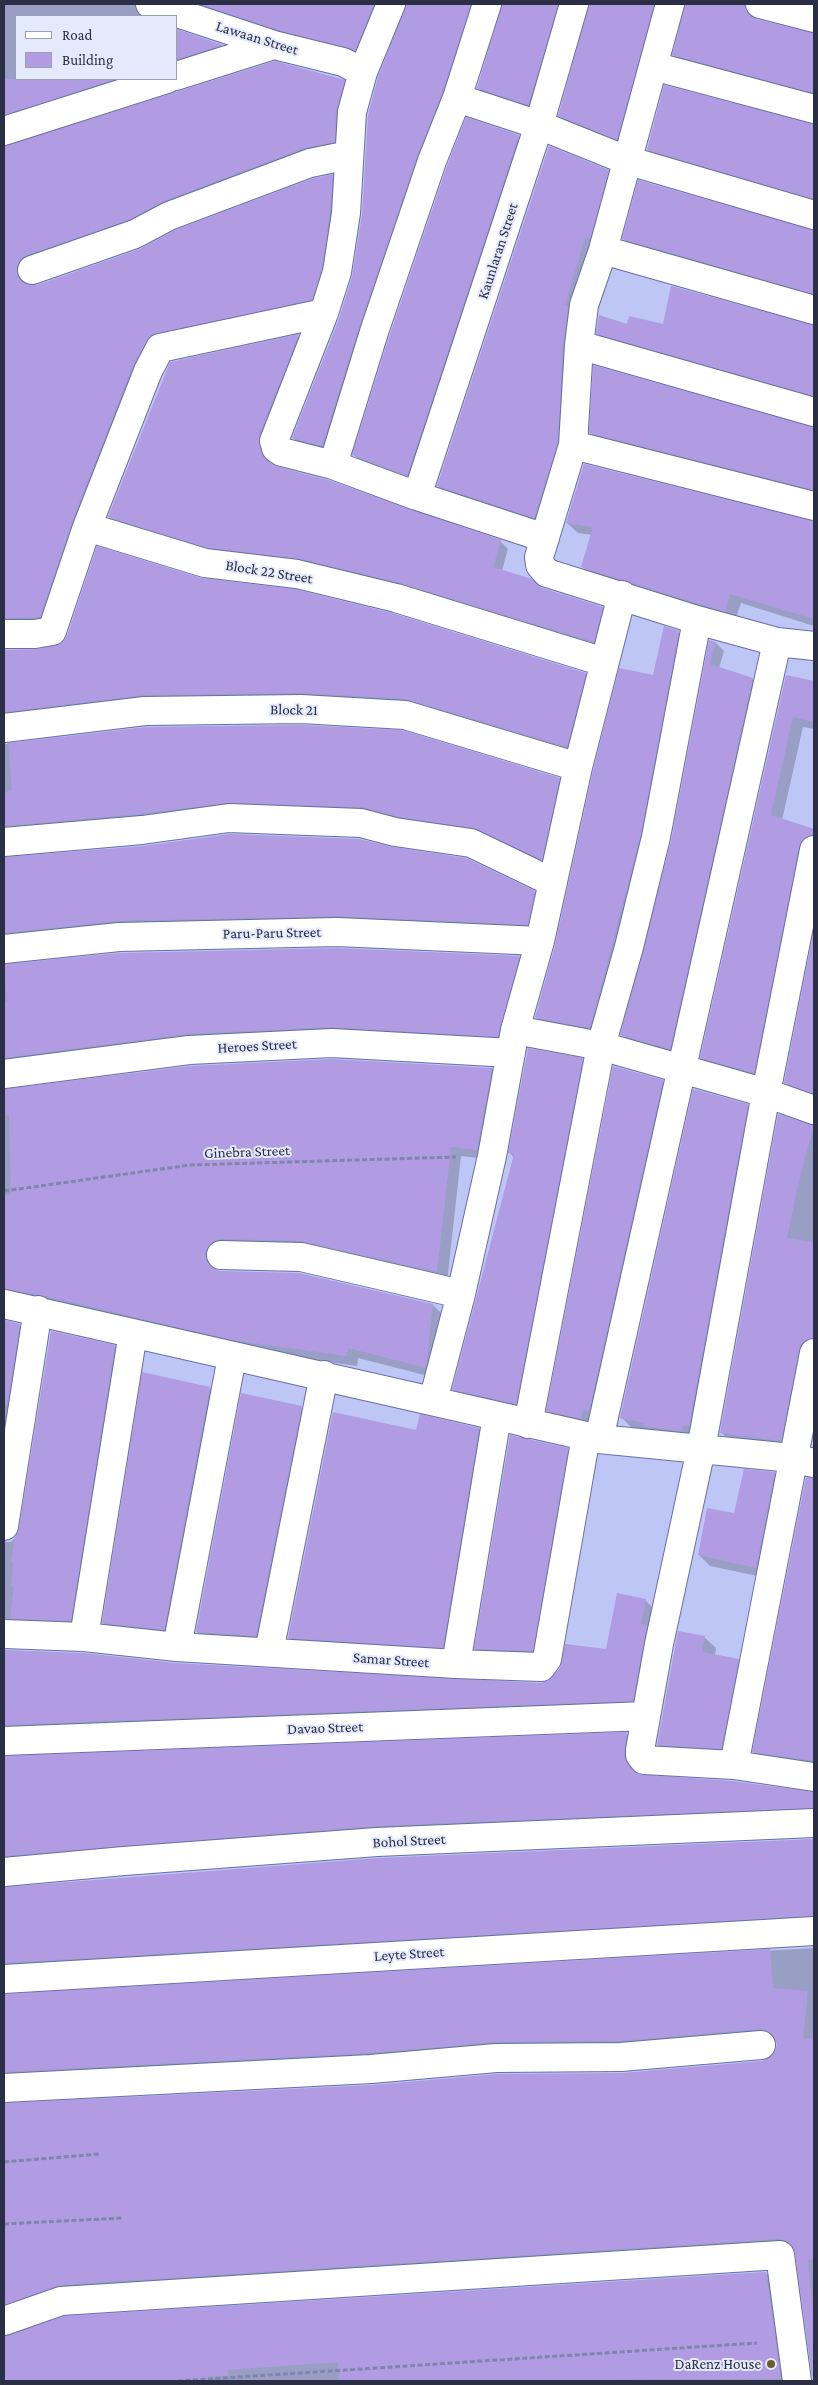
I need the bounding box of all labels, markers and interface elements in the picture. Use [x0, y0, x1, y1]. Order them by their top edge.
legend [15, 15, 178, 80]
street label: Lawaan Street [214, 17, 300, 59]
text: Road [62, 27, 92, 43]
text: Building [62, 52, 113, 68]
street label: Kaunlaran Street [474, 201, 522, 301]
street label: Block 22 Street [224, 556, 314, 588]
street label: Block 21 [270, 701, 318, 719]
street label: Paru-Paru Street [223, 923, 321, 943]
street label: Heroes Street [217, 1035, 297, 1057]
street label: Ginebra Street [204, 1142, 290, 1162]
street label: Samar Street [352, 1648, 430, 1672]
street label: Davao Street [287, 1718, 363, 1738]
street label: Bohol Street [372, 1830, 446, 1852]
street label: Leyte Street [373, 1943, 445, 1965]
place label: DaRenz House [674, 2355, 761, 2373]
marker: DaRenz House [765, 2358, 777, 2370]

